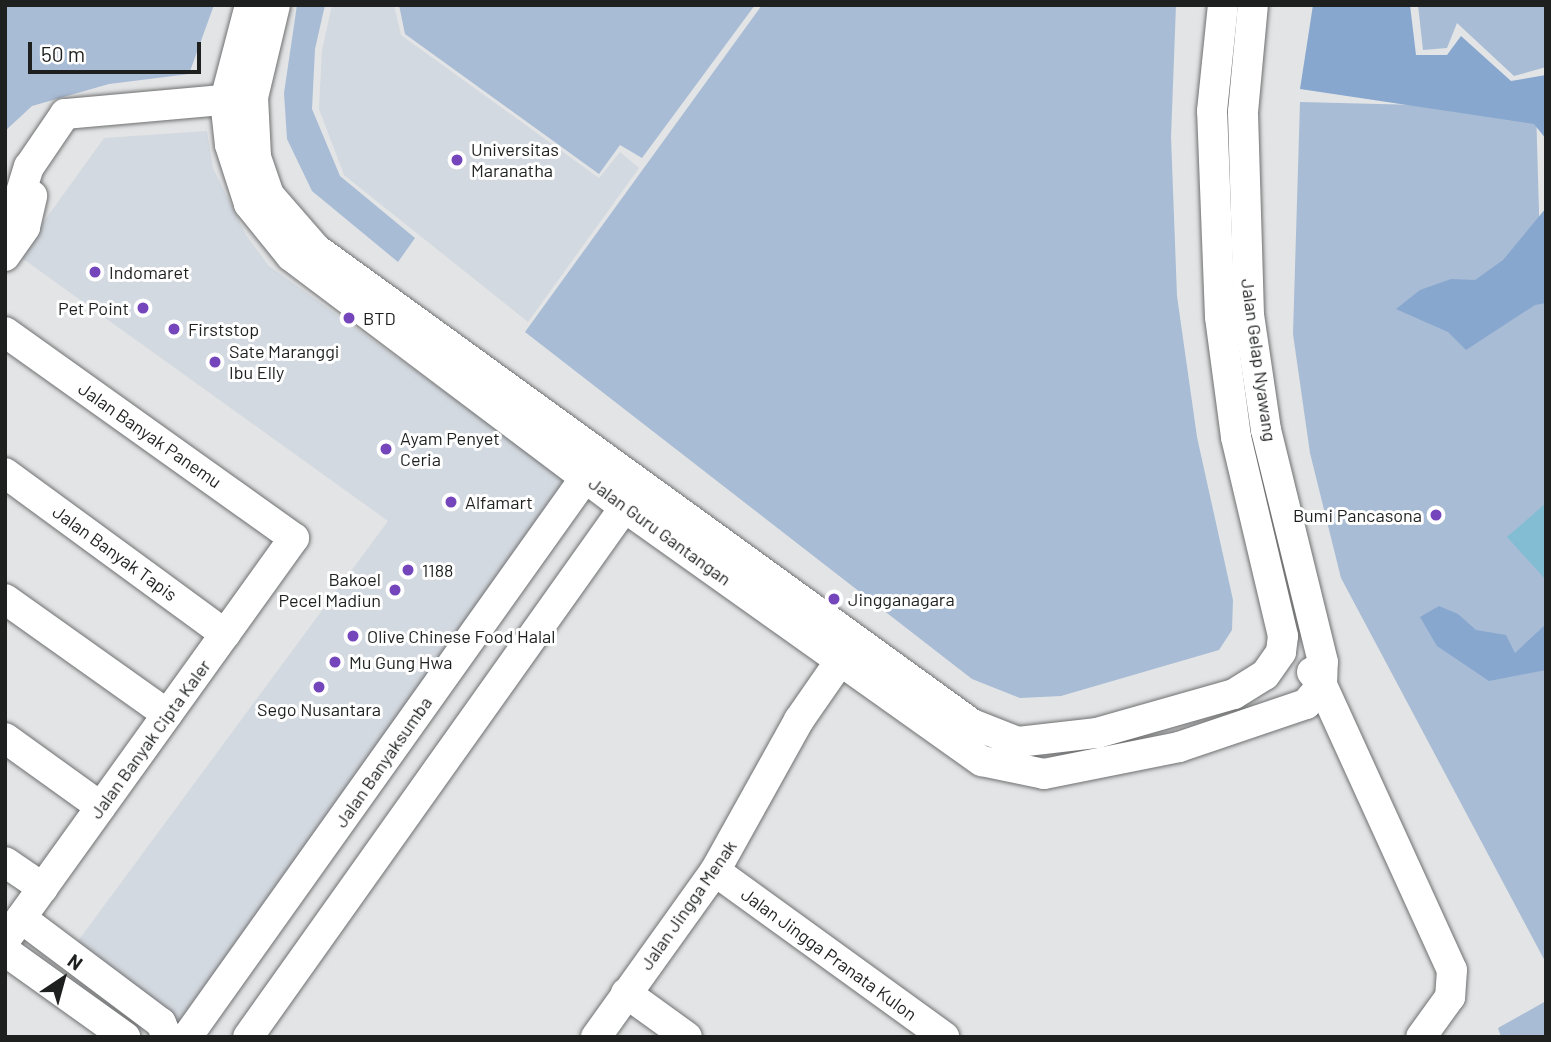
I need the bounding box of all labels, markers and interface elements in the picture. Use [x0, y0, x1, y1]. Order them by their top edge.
scale bar [32, 28, 205, 72]
text: 50 m [41, 41, 85, 66]
place label: Universitas Maranatha [471, 139, 559, 182]
marker: Universitas Maranatha [449, 152, 465, 168]
place label: Indomaret [109, 261, 189, 283]
marker: Indomaret [87, 264, 103, 280]
street label: Jalan Gelap Nyawang [1237, 277, 1281, 443]
place label: Pet Point [58, 297, 129, 319]
marker: Pet Point [135, 300, 151, 316]
place label: BTD [363, 307, 396, 329]
marker: BTD [341, 310, 357, 326]
place label: Firststop [188, 318, 259, 340]
marker: Firststop [166, 321, 182, 337]
place label: Sate Maranggi Ibu Elly [229, 341, 339, 384]
marker: Sate Maranggi Ibu Elly [207, 354, 223, 370]
street label: Jalan Banyak Panemu [74, 378, 226, 492]
place label: Ayam Penyet Ceria [400, 428, 500, 471]
marker: Ayam Penyet Ceria [378, 441, 394, 457]
street label: Jalan Guru Gantangan [585, 472, 735, 590]
place label: Alfamart [465, 491, 533, 513]
marker: Alfamart [443, 494, 459, 510]
street label: Jalan Banyak Tapis [49, 501, 181, 605]
place label: Bumi Pancasona [1293, 504, 1422, 526]
marker: Bumi Pancasona [1428, 507, 1444, 523]
place label: 1188 [422, 559, 453, 581]
marker: 1188 [400, 562, 416, 578]
place label: Bakoel Pecel Madiun [279, 569, 381, 612]
marker: Bakoel Pecel Madiun [387, 582, 403, 598]
place label: Jingganagara [848, 588, 955, 610]
marker: Jingganagara [826, 591, 842, 607]
place label: Olive Chinese Food Halal [367, 625, 555, 647]
marker: Olive Chinese Food Halal [345, 628, 361, 644]
place label: Mu Gung Hwa [349, 651, 452, 673]
marker: Mu Gung Hwa [327, 654, 343, 670]
street label: Jalan Banyak Cipta Kaler [85, 655, 215, 823]
marker: Sego Nusantara [311, 679, 327, 695]
street label: Jalan Banyaksumba [330, 692, 436, 832]
place label: Sego Nusantara [257, 698, 381, 720]
street label: Jalan Jingga Menak [635, 836, 741, 974]
street label: Jalan Jingga Pranata Kulon [737, 883, 921, 1025]
north arrow [28, 944, 98, 1014]
text: N [64, 949, 88, 975]

